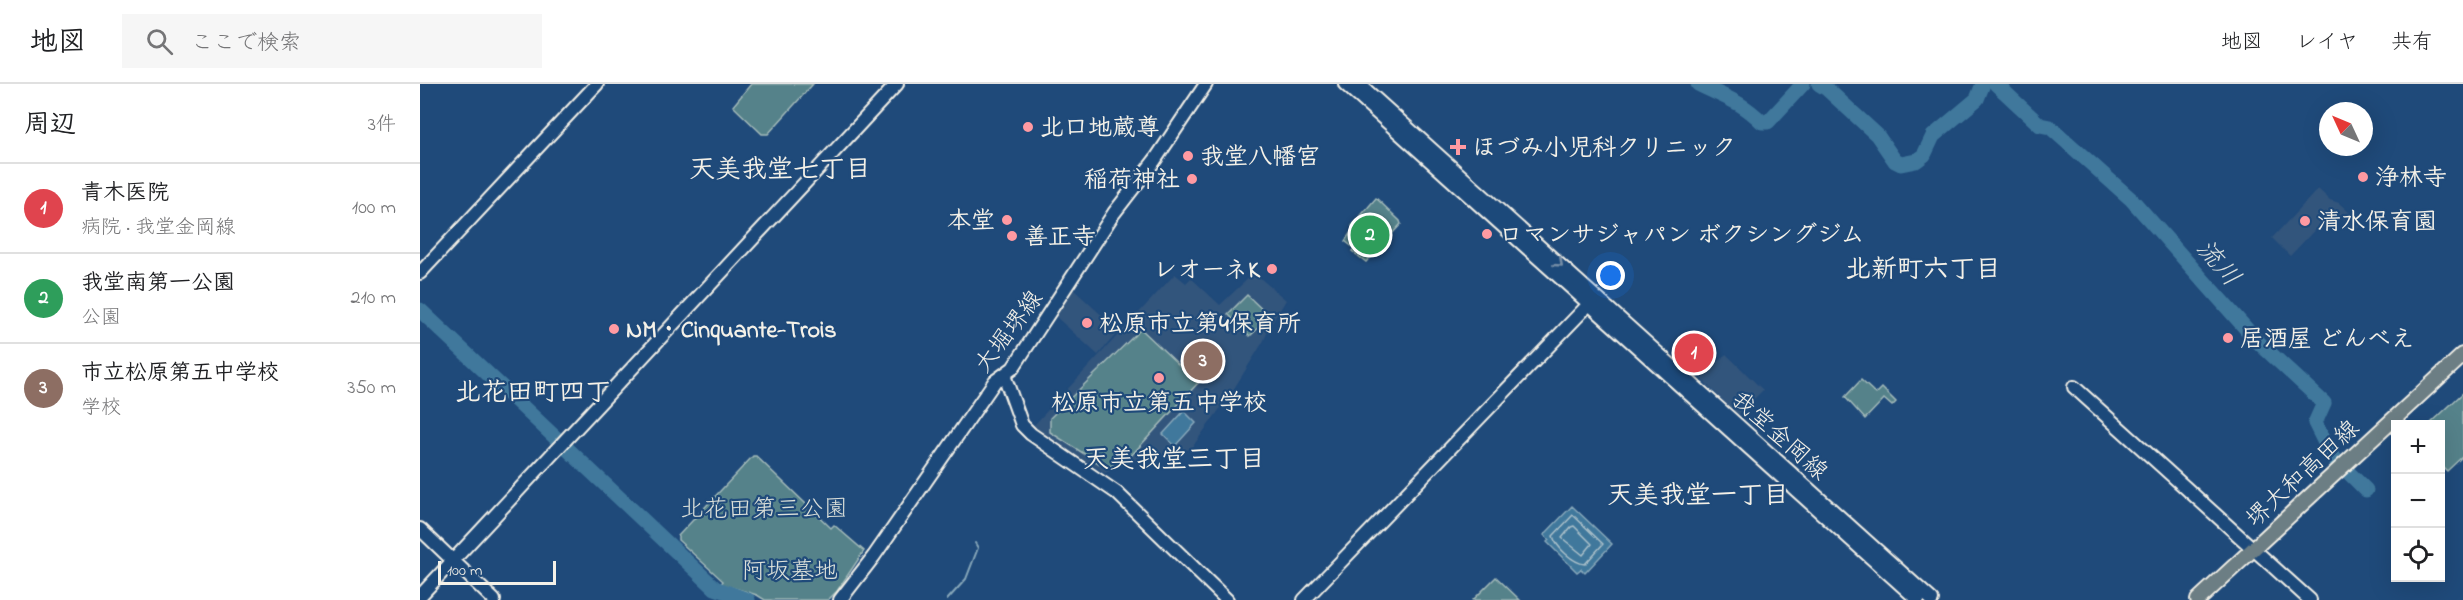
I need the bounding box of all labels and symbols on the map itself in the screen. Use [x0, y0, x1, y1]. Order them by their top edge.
north arrow [2319, 102, 2373, 156]
place label: 北口地蔵尊 [1040, 112, 1160, 147]
marker: 北口地蔵尊 [1021, 120, 1035, 134]
place label: ほづみ小児科クリニック [1472, 132, 1736, 167]
marker: ほづみ小児科クリニック [1449, 138, 1467, 156]
place label: 我堂八幡宮 [1200, 141, 1320, 176]
marker: 我堂八幡宮 [1181, 149, 1195, 163]
district label: 天美我堂七丁目 [689, 152, 871, 190]
place label: 浄林寺 [2375, 162, 2447, 197]
place label: 稲荷神社 [1084, 164, 1180, 199]
marker: 浄林寺 [2356, 170, 2370, 184]
marker: 稲荷神社 [1185, 172, 1199, 186]
place label: 本堂 [947, 205, 995, 240]
place label: 清水保育園 [2317, 206, 2437, 241]
pin: 2 [1350, 212, 1390, 258]
marker: 本堂 [1000, 213, 1014, 227]
marker: 清水保育園 [2298, 214, 2312, 228]
place label: ロマンサジャパン ボクシングジム [1499, 219, 1865, 254]
place label: 善正寺 [1024, 221, 1096, 256]
marker: ロマンサジャパン ボクシングジム [1480, 227, 1494, 241]
marker: 善正寺 [1005, 229, 1019, 243]
water label: 流川 [2185, 232, 2248, 296]
district label: 北新町六丁目 [1845, 252, 2001, 290]
place label: レオーネK [1153, 254, 1261, 289]
one-way arrow [1552, 256, 1563, 267]
your location [1596, 261, 1625, 290]
marker: レオーネK [1265, 262, 1279, 276]
street label: 大堀堺線 [967, 284, 1053, 381]
place label: 松原市立第4保育所 [1099, 308, 1301, 343]
place label: NM・Cinquante-Trois [626, 314, 837, 349]
marker: 松原市立第4保育所 [1080, 316, 1094, 330]
marker: NM・Cinquante-Trois [607, 322, 621, 336]
place label: 居酒屋 どんべえ [2240, 323, 2415, 358]
pin: 1 [1674, 330, 1714, 376]
marker: 居酒屋 どんべえ [2221, 331, 2235, 345]
pin: 3 [1184, 338, 1222, 384]
marker: 松原市立第五中学校 [1152, 371, 1166, 385]
district label: 北花田町四丁 [455, 375, 611, 413]
street label: 我堂金岡線 [1722, 384, 1835, 490]
place label: 松原市立第五中学校 [1051, 387, 1267, 422]
street label: 堺大和高田線 [2239, 413, 2368, 537]
district label: 天美我堂三丁目 [1083, 442, 1265, 480]
district label: 天美我堂一丁目 [1607, 478, 1789, 516]
park label: 北花田第三公園 [680, 493, 848, 528]
park label: 阿坂墓地 [742, 555, 838, 590]
scale bar [438, 558, 556, 586]

